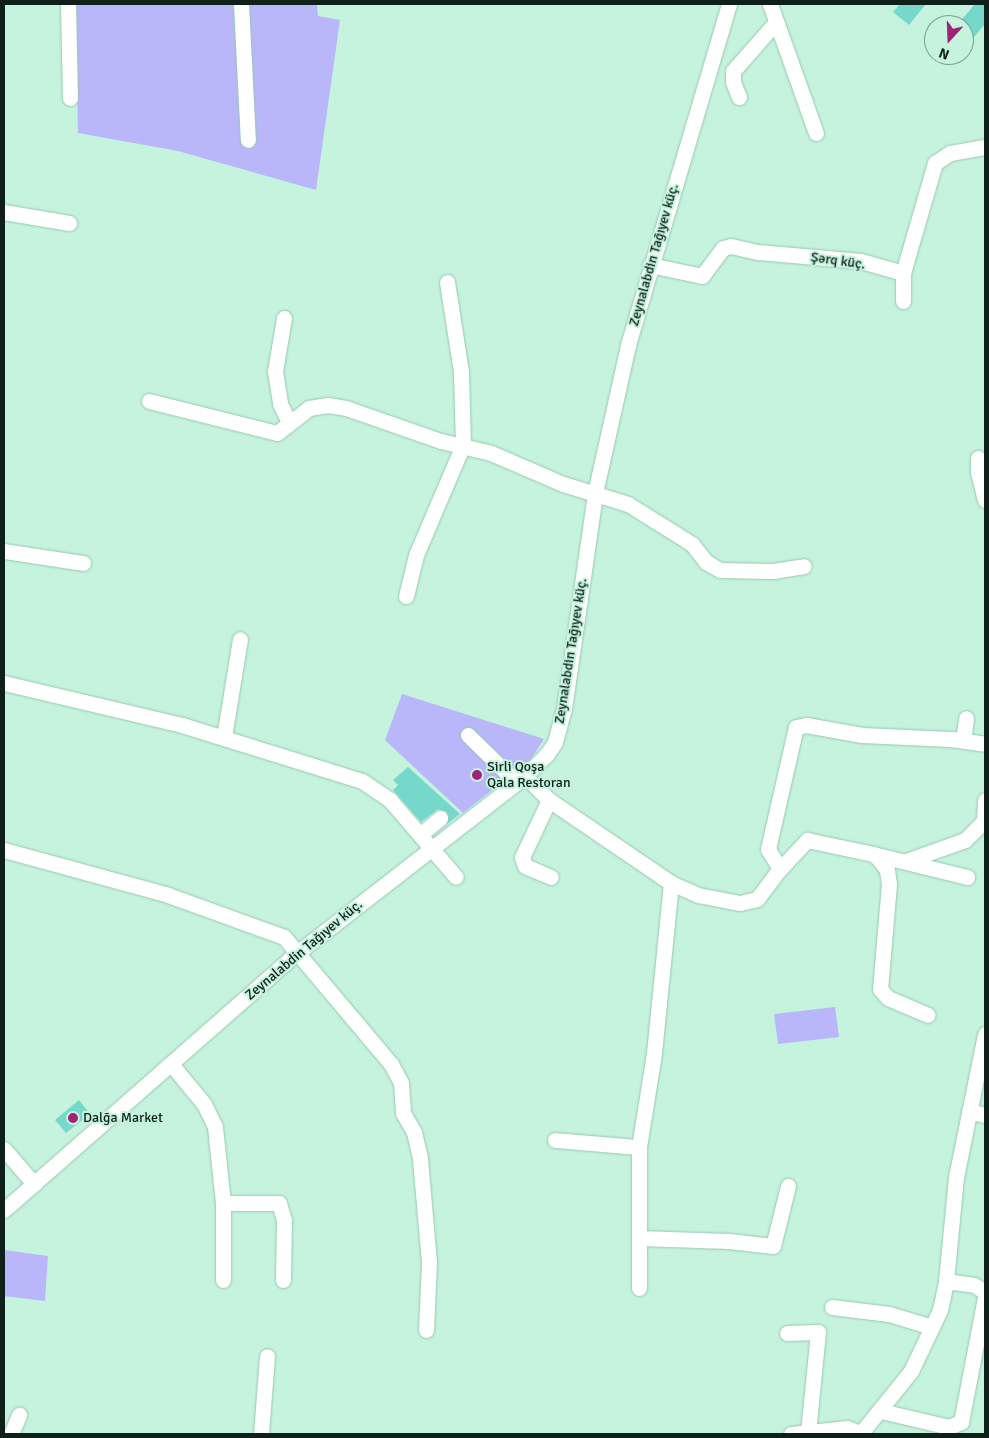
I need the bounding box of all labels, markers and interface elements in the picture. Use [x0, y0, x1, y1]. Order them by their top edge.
north arrow [924, 15, 974, 65]
text: N [937, 44, 952, 63]
street label: Zeynalabdin Tağıyev küç. [626, 182, 682, 328]
street label: Şərq küç. [810, 249, 866, 273]
street label: Zeynalabdin Tağıyev küç. [551, 577, 591, 725]
place label: Sirli Qoşa Qala Restoran [487, 759, 571, 792]
marker: Sirli Qoşa Qala Restoran [471, 769, 483, 781]
street label: Zeynalabdin Tağıyev küç. [242, 896, 366, 1004]
place label: Dalğa Market [83, 1110, 163, 1126]
marker: Dalğa Market [67, 1112, 79, 1124]

